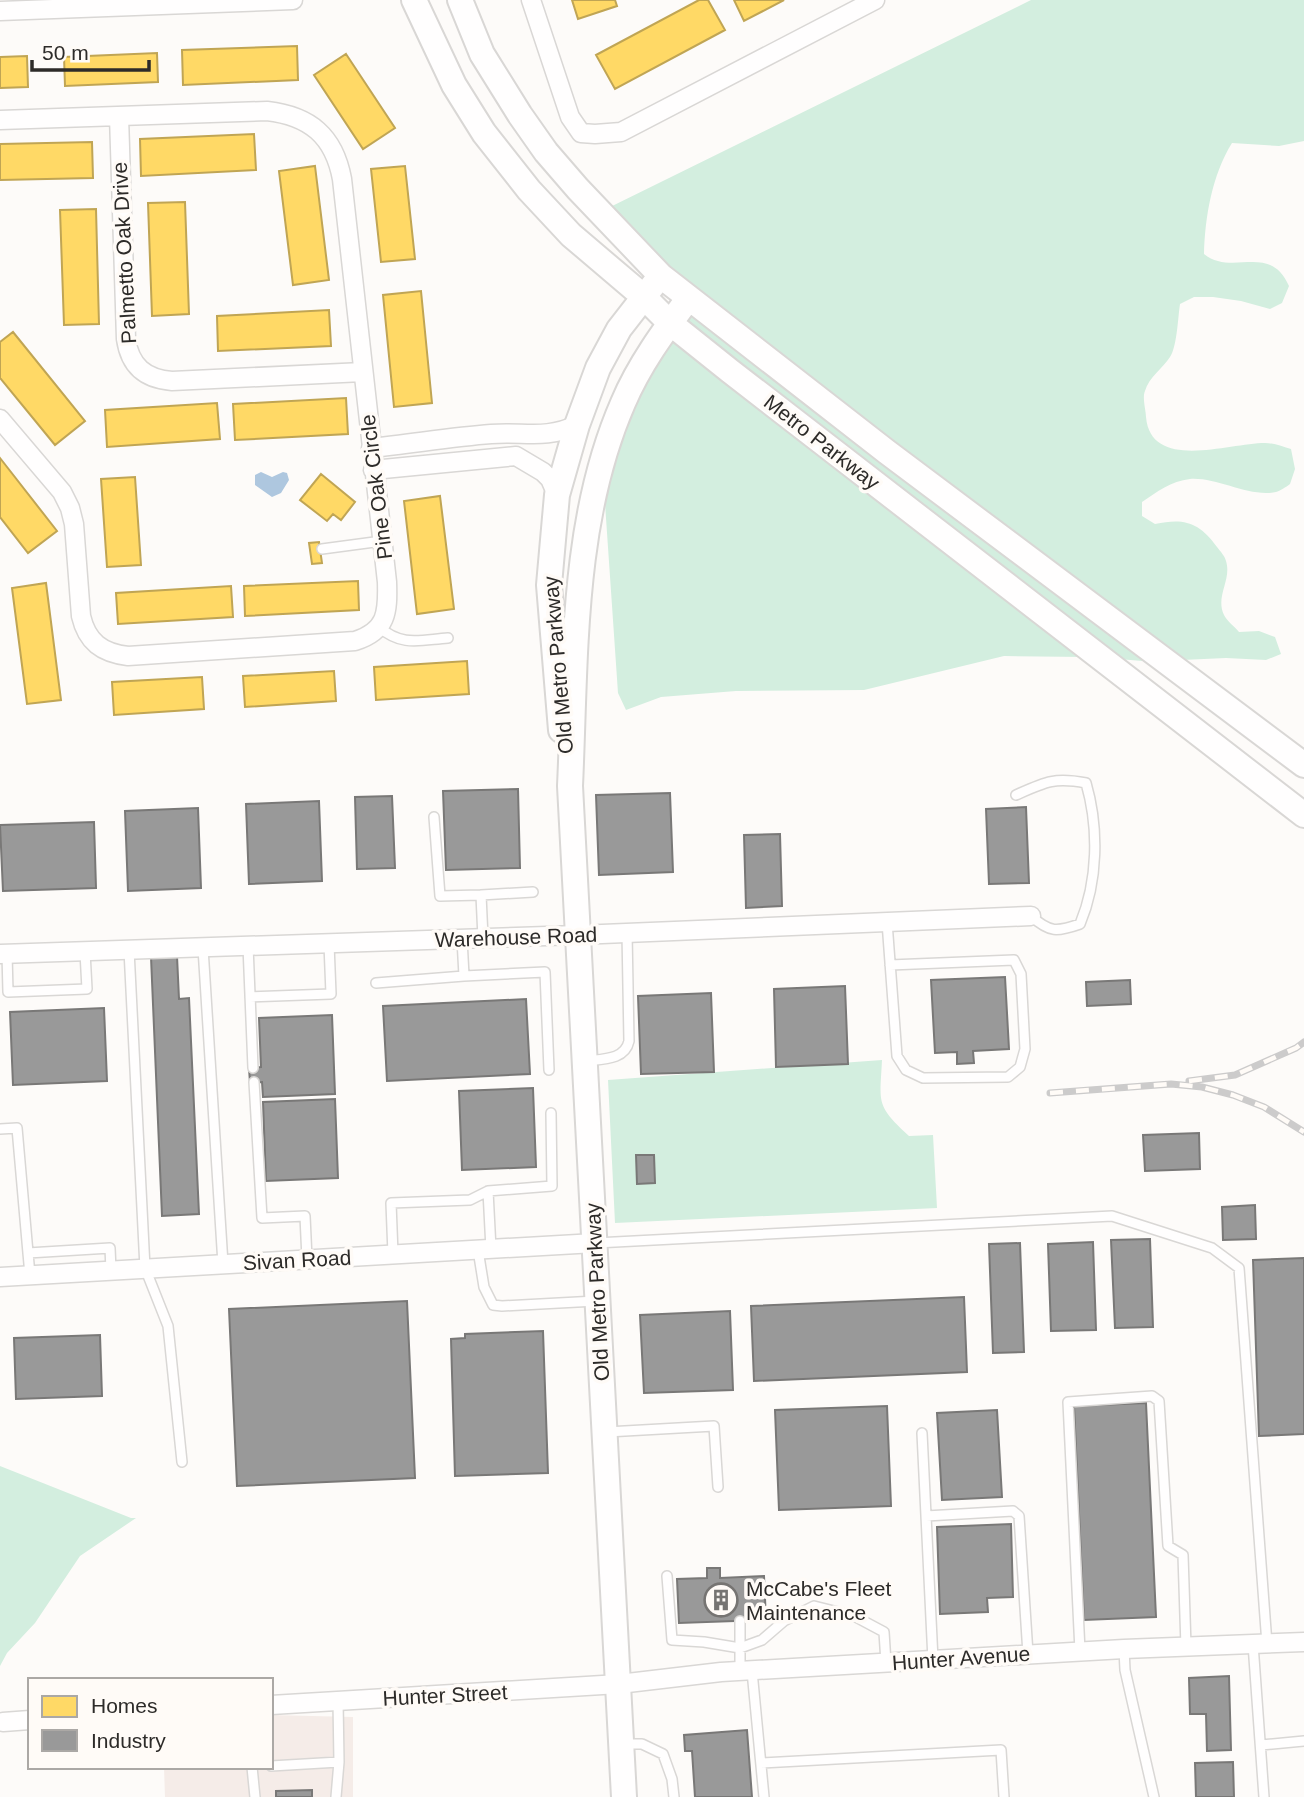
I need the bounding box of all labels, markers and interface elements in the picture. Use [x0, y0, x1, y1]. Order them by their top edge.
scale bar [32, 28, 149, 72]
text: 50 m [42, 41, 89, 64]
street label: Palmetto Oak Drive [108, 161, 140, 345]
street label: Metro Parkway [760, 390, 885, 494]
street label: Pine Oak Circle [356, 413, 396, 561]
street label: Old Metro Parkway [539, 575, 577, 755]
street label: Warehouse Road [434, 923, 598, 951]
street label: Old Metro Parkway [581, 1202, 613, 1382]
street label: Sivan Road [242, 1246, 352, 1274]
place label: McCabe's Fleet Maintenance [746, 1577, 891, 1624]
building icon: McCabe's Fleet Maintenance [702, 1581, 740, 1619]
street label: Hunter Avenue [891, 1642, 1031, 1674]
legend [28, 1678, 273, 1769]
street label: Hunter Street [382, 1680, 508, 1710]
text: Homes [91, 1694, 158, 1717]
text: Industry [91, 1729, 166, 1752]

